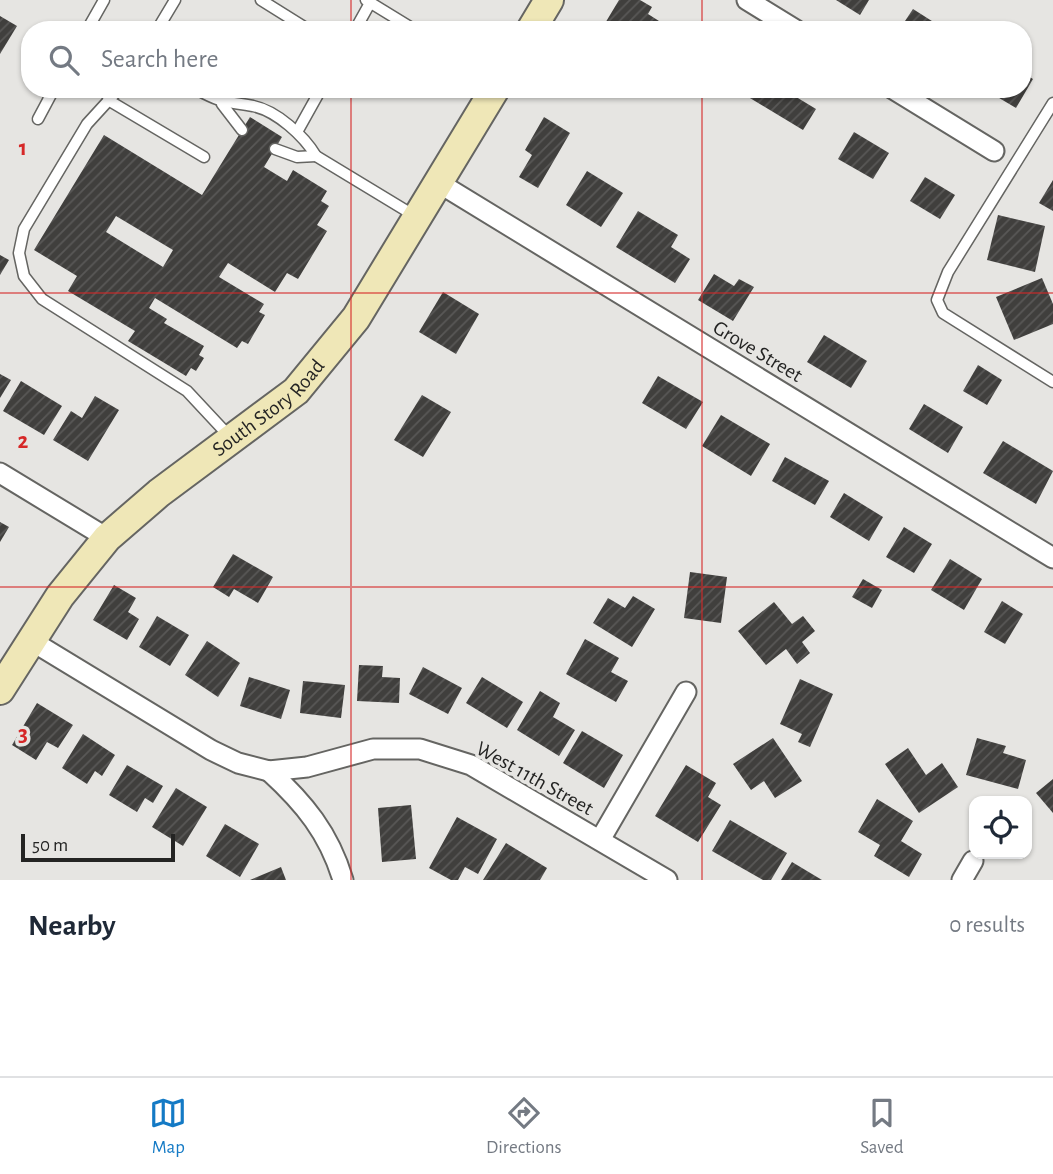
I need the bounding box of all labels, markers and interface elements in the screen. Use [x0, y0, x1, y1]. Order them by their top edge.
search box [21, 21, 1032, 98]
icon: search [45, 41, 83, 79]
text: Search here [101, 46, 219, 72]
text: 1 [19, 137, 27, 160]
street label: Grove Street [709, 317, 806, 386]
street label: South Story Road [209, 355, 329, 460]
text: 2 [18, 430, 29, 453]
text: 3 [18, 723, 28, 746]
street label: West 11th Street [473, 738, 597, 819]
map controls [969, 796, 1032, 859]
button: locate [969, 796, 1032, 859]
scale bar [21, 831, 175, 863]
text: 50 m [32, 836, 68, 855]
text: Nearby [28, 911, 116, 941]
text: 0 results [949, 914, 1025, 937]
tab: Map [149, 1094, 187, 1159]
tab: Directions [486, 1094, 562, 1159]
tab: Saved [860, 1094, 904, 1159]

